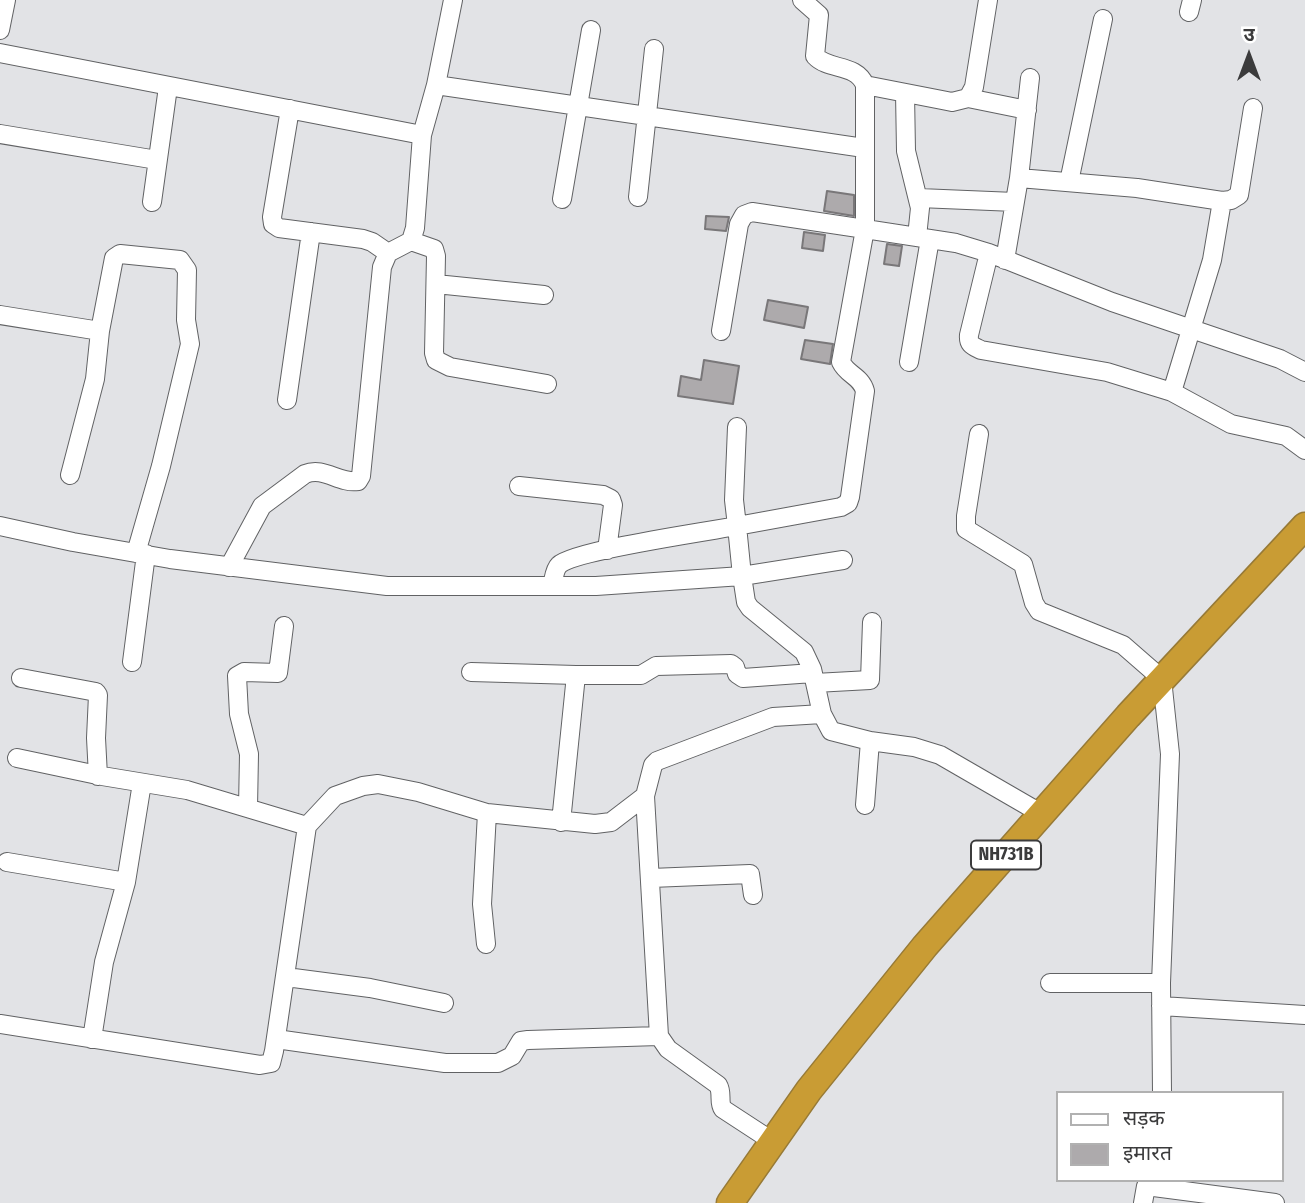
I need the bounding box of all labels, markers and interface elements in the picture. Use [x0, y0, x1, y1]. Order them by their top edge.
north arrow [1214, 21, 1284, 91]
text: उ [1243, 23, 1255, 46]
road number: NH731B [971, 840, 1041, 870]
legend [1056, 1091, 1284, 1182]
text: सड़क [1123, 1105, 1165, 1131]
text: इमारत [1123, 1140, 1172, 1166]

